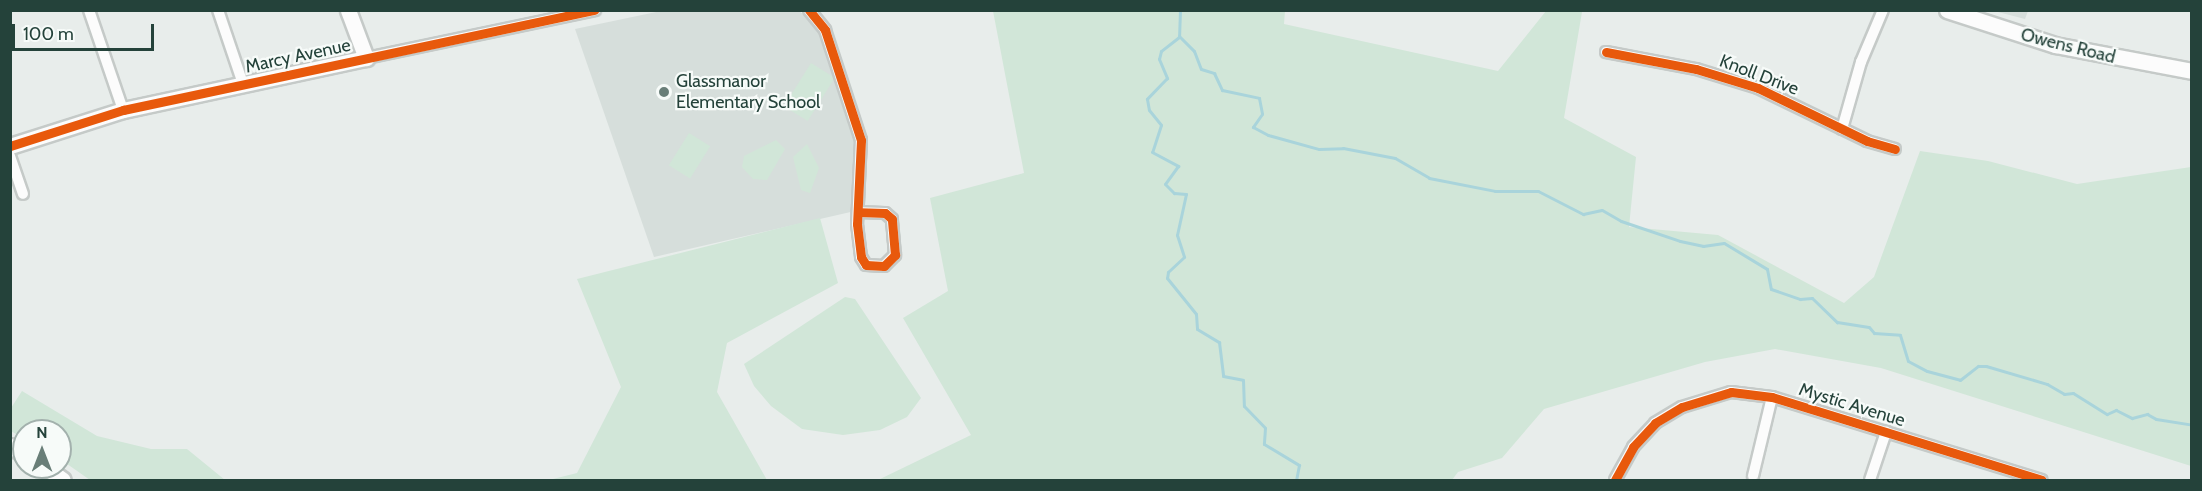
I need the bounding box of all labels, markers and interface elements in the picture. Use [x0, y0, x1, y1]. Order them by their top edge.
scale bar [15, 12, 158, 50]
text: 100 m [23, 23, 74, 45]
street label: Owens Road [2019, 24, 2117, 68]
street label: Marcy Avenue [243, 34, 353, 78]
street label: Knoll Drive [1716, 50, 1802, 100]
place label: Glassmanor Elementary School [676, 71, 820, 113]
marker: Glassmanor Elementary School [657, 85, 671, 99]
street label: Mystic Avenue [1796, 379, 1908, 431]
north arrow [12, 419, 72, 479]
text: N [36, 423, 48, 442]

